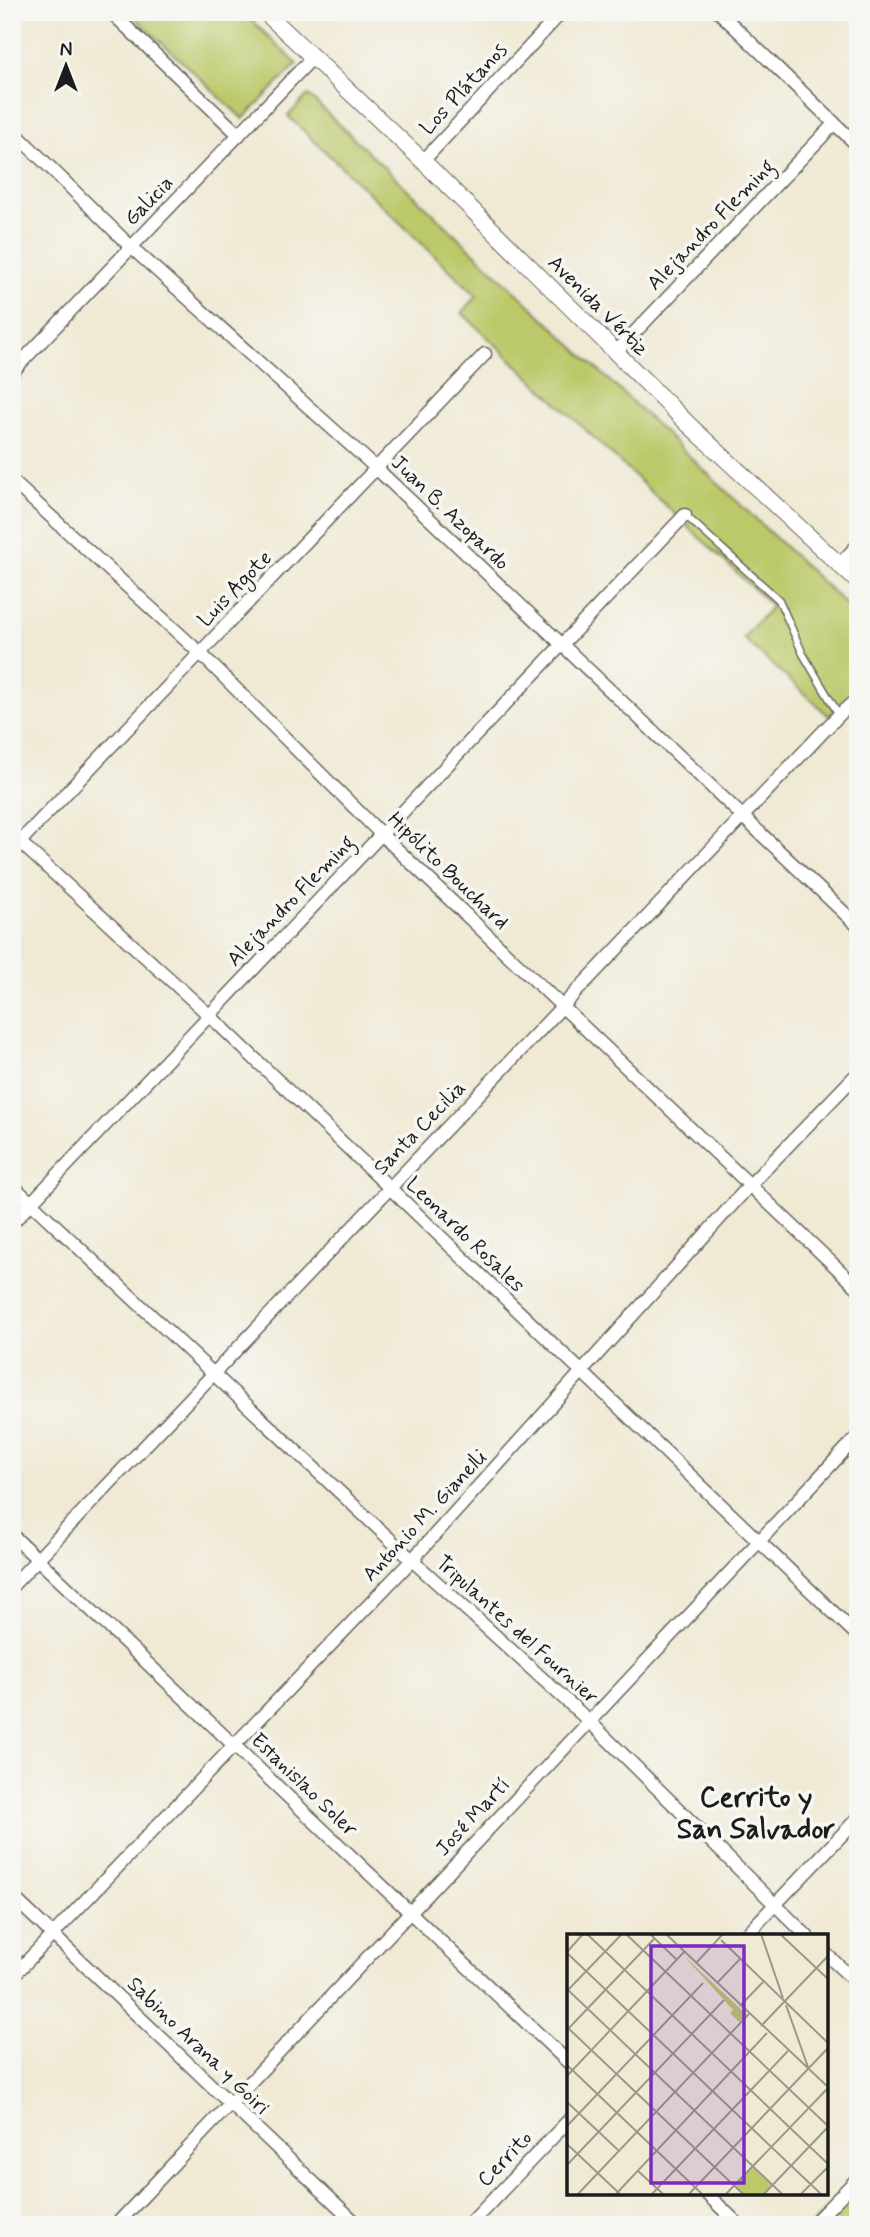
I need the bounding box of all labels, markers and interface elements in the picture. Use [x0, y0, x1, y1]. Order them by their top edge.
north arrow [32, 32, 102, 102]
street label: Los Plátanos [414, 37, 514, 141]
text: N [60, 38, 72, 63]
street label: Alejandro Fleming [641, 153, 783, 298]
street label: Galicia [118, 170, 180, 232]
street label: Avenida Vértiz [541, 249, 655, 363]
street label: Juan B. Azopardo [385, 449, 515, 577]
street label: Luis Agote [192, 545, 279, 634]
street label: Hipólito Bouchard [381, 806, 515, 936]
street label: Alejandro Fleming [221, 829, 363, 974]
street label: Santa Cecilia [368, 1074, 472, 1182]
street label: Leonardo Rosales [399, 1171, 531, 1299]
street label: Antonio M. Gianelli [356, 1444, 494, 1588]
street label: Tripulantes del Fournier [429, 1549, 605, 1711]
street label: Estanislao Soler [244, 1727, 364, 1843]
street label: José Martí [429, 1772, 517, 1862]
district label: Cerrito y San Salvador [677, 1780, 835, 1849]
inset map [567, 1934, 828, 2195]
street label: Sabino Arana y Goiri [121, 1971, 275, 2121]
street label: Cerrito [471, 2125, 539, 2193]

